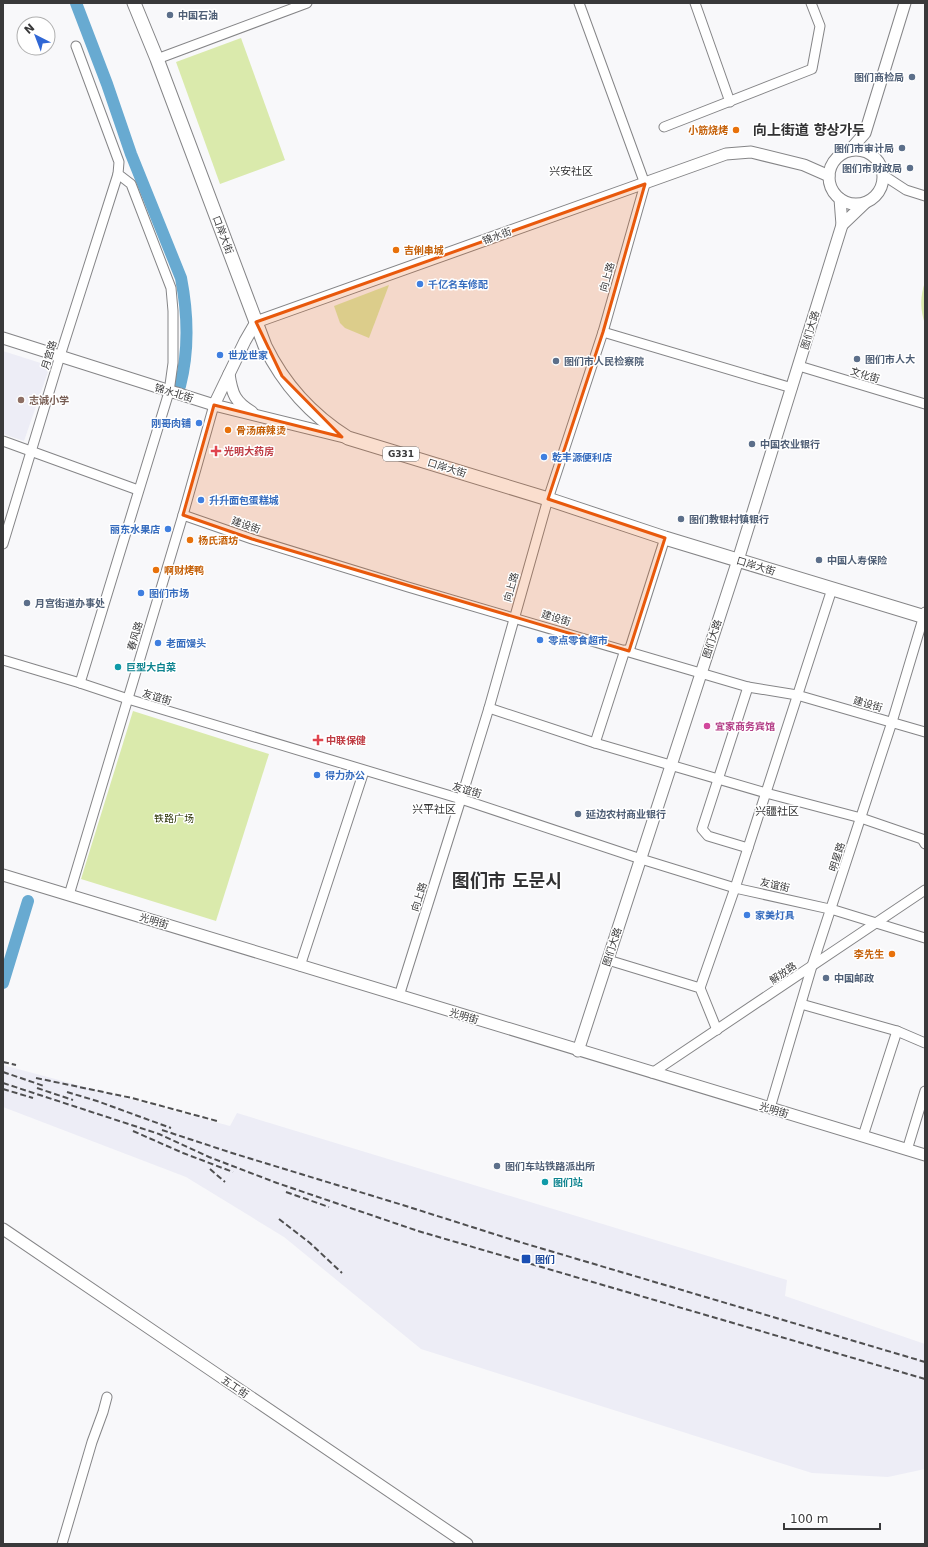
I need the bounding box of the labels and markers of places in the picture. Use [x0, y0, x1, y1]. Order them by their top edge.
marker: 中国石油 [165, 10, 175, 20]
place label: 中国石油 [178, 10, 218, 21]
place label: 图们商检局 [854, 71, 904, 83]
marker: 图们商检局 [907, 72, 917, 82]
place label: 小筋烧烤 [688, 124, 728, 136]
marker: 小筋烧烤 [731, 125, 741, 135]
place label: 图们市审计局 [834, 143, 894, 154]
marker: 图们市审计局 [897, 143, 907, 153]
place label: 图们市财政局 [842, 163, 902, 174]
marker: 图们市财政局 [905, 163, 915, 173]
place label: 吉俐串城 [404, 244, 444, 256]
marker: 吉俐串城 [391, 245, 401, 255]
marker: 千亿名车修配 [415, 279, 425, 289]
place label: 千亿名车修配 [428, 279, 488, 290]
place label: 世龙世家 [228, 349, 268, 361]
marker: 世龙世家 [215, 350, 225, 360]
marker: 图们市人大 [852, 354, 862, 364]
place label: 图们市人大 [865, 354, 915, 365]
place label: 图们市人民检察院 [564, 355, 644, 367]
marker: 图们市人民检察院 [551, 356, 561, 366]
place label: 志诚小学 [29, 394, 69, 406]
marker: 志诚小学 [16, 395, 26, 405]
place label: 刚哥肉铺 [151, 417, 191, 429]
marker: 刚哥肉铺 [194, 418, 204, 428]
place label: 骨汤麻辣烫 [236, 424, 286, 436]
marker: 骨汤麻辣烫 [223, 425, 233, 435]
marker: 中国农业银行 [747, 439, 757, 449]
place label: 中国农业银行 [760, 439, 820, 450]
marker: 光明大药房 [211, 446, 221, 456]
place label: 光明大药房 [224, 446, 274, 457]
marker: 乾丰源便利店 [539, 452, 549, 462]
place label: 乾丰源便利店 [552, 452, 612, 463]
place label: 升升面包蛋糕城 [209, 494, 279, 506]
marker: 升升面包蛋糕城 [196, 495, 206, 505]
place label: 图们教银村镇银行 [689, 513, 769, 525]
marker: 图们教银村镇银行 [676, 514, 686, 524]
place label: 丽东水果店 [110, 524, 160, 535]
marker: 丽东水果店 [163, 524, 173, 534]
marker: 杨氏酒坊 [185, 535, 195, 545]
place label: 杨氏酒坊 [198, 535, 238, 546]
marker: 中国人寿保险 [814, 555, 824, 565]
place label: 中国人寿保险 [827, 555, 888, 566]
place label: 啊财烤鸭 [164, 564, 204, 576]
marker: 啊财烤鸭 [151, 565, 161, 575]
marker: 图们市场 [136, 588, 146, 598]
place label: 图们市场 [149, 588, 189, 599]
marker: 月宫街道办事处 [22, 598, 32, 608]
place label: 月宫街道办事处 [35, 598, 105, 609]
marker: 零点零食超市 [535, 635, 545, 645]
place label: 零点零食超市 [548, 635, 608, 646]
marker: 老面馒头 [153, 638, 163, 648]
place label: 老面馒头 [166, 638, 206, 649]
marker: 巨型大白菜 [113, 662, 123, 672]
place label: 巨型大白菜 [126, 662, 176, 673]
marker: 宜家商务宾馆 [702, 721, 712, 731]
place label: 宜家商务宾馆 [715, 721, 775, 732]
marker: 中联保健 [313, 735, 323, 745]
place label: 中联保健 [326, 735, 366, 746]
marker: 得力办公 [312, 770, 322, 780]
place label: 得力办公 [325, 770, 365, 781]
place label: 延边农村商业银行 [586, 808, 666, 820]
marker: 延边农村商业银行 [573, 809, 583, 819]
marker: 家美灯具 [742, 910, 752, 920]
place label: 家美灯具 [755, 910, 795, 921]
place label: 李先生 [854, 949, 884, 960]
marker: 李先生 [887, 949, 897, 959]
marker: 中国邮政 [821, 973, 831, 983]
place label: 中国邮政 [834, 973, 874, 984]
marker: 图们车站铁路派出所 [492, 1161, 502, 1171]
place label: 图们车站铁路派出所 [505, 1161, 595, 1172]
marker: 图们站 [540, 1177, 550, 1187]
place label: 图们站 [553, 1177, 583, 1188]
marker: 图们 [520, 1253, 532, 1265]
place label: 图们 [535, 1254, 555, 1265]

